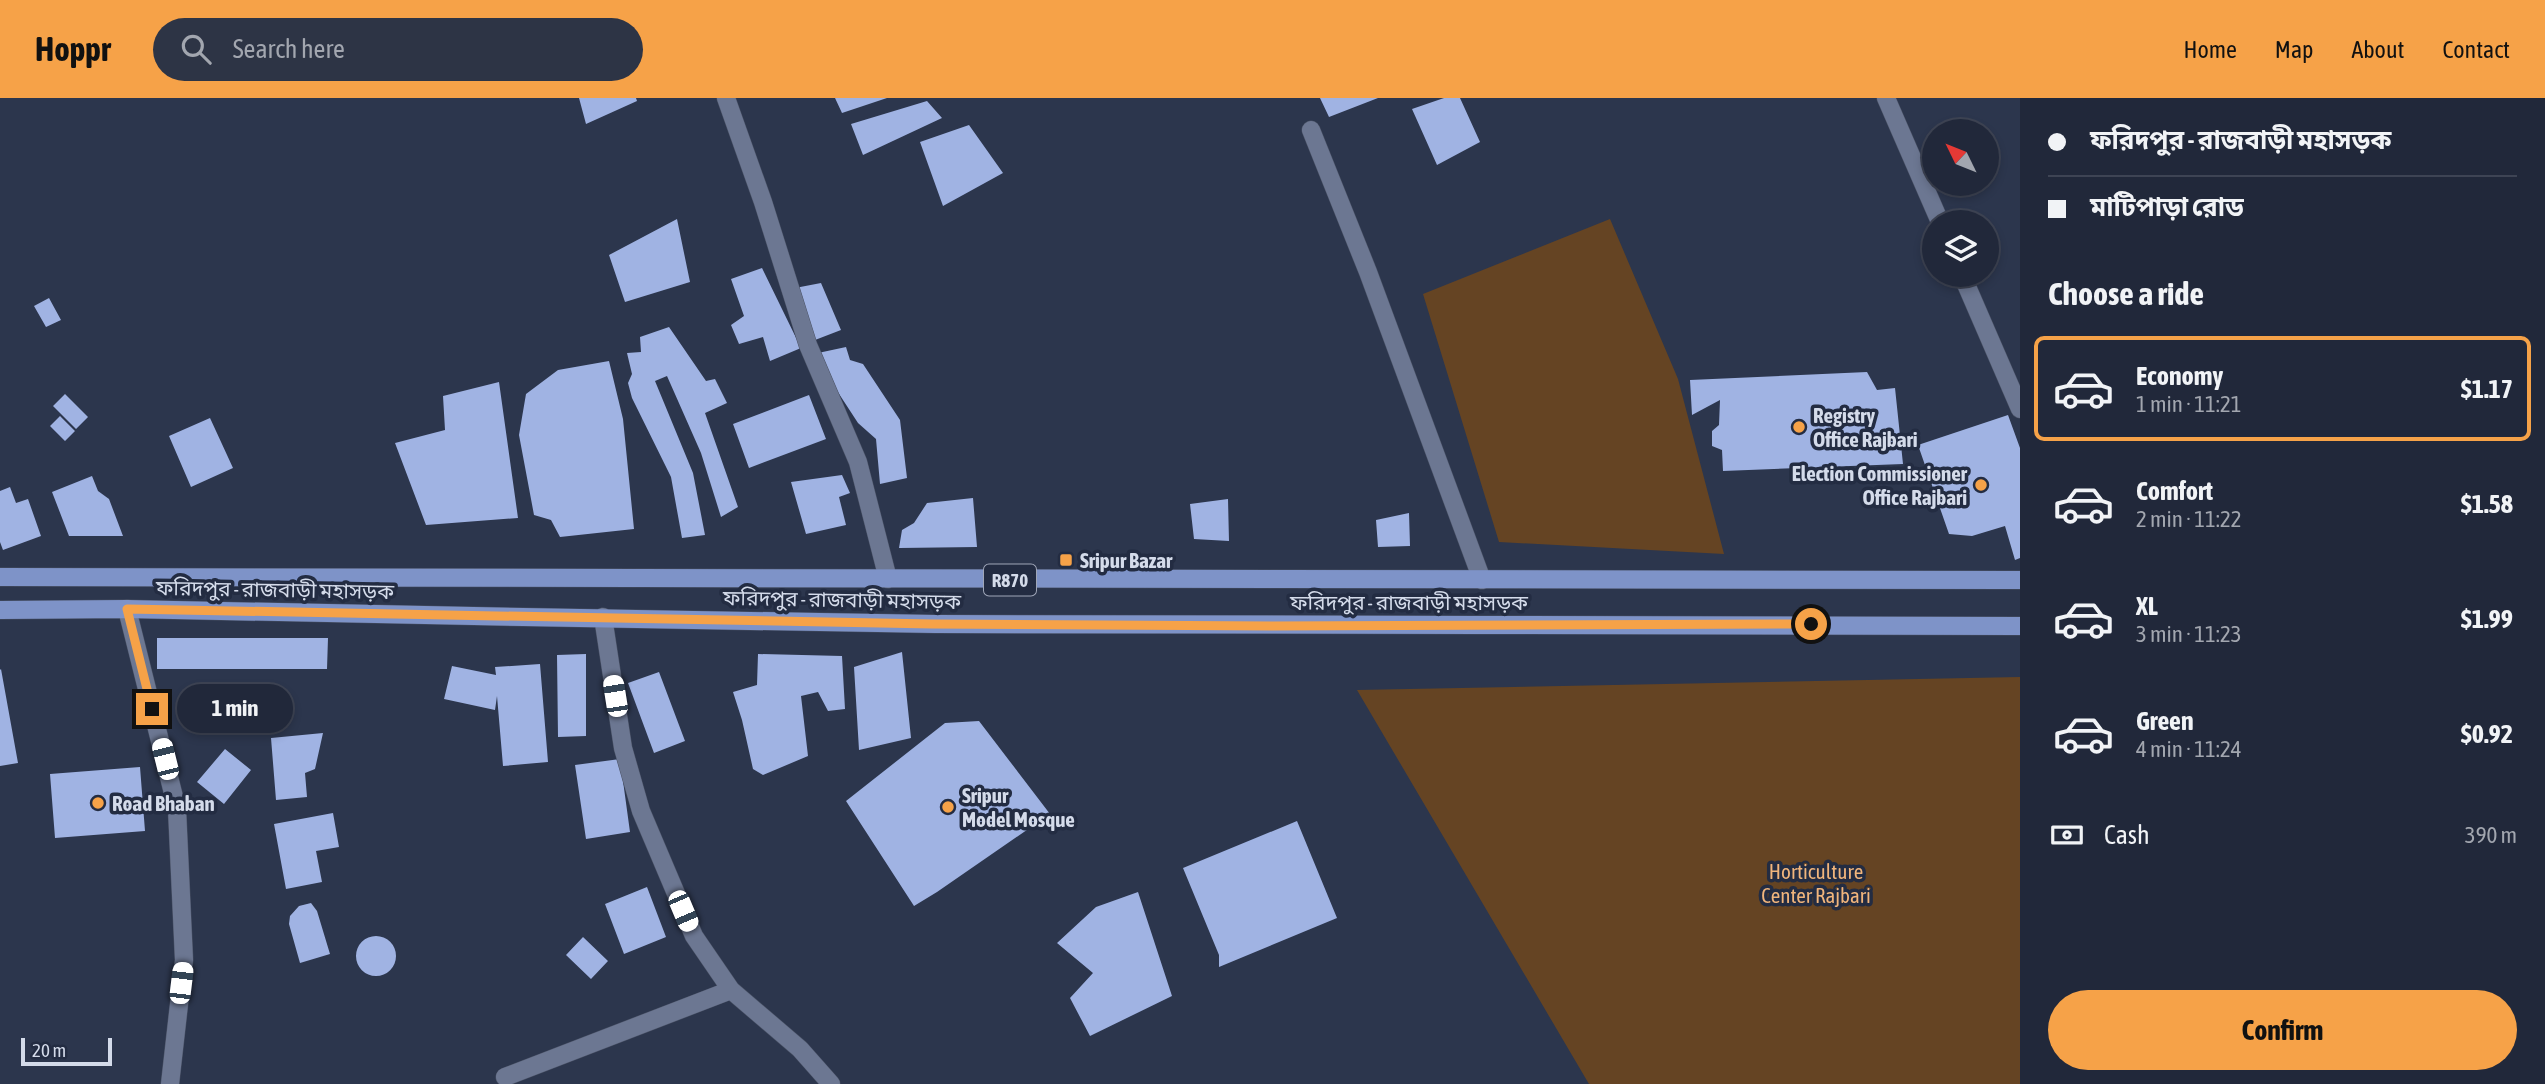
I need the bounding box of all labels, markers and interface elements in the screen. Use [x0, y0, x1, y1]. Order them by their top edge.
search box [153, 18, 643, 81]
text: Hoppr [35, 30, 111, 68]
icon: search [177, 30, 215, 68]
text: Search here [233, 34, 345, 64]
text: Home [2183, 36, 2237, 63]
text: Map [2275, 36, 2313, 63]
text: About [2351, 36, 2404, 63]
text: Contact [2442, 36, 2510, 63]
north arrow [1922, 119, 1998, 196]
map controls [1922, 119, 1999, 287]
text: ফরিদপুর - রাজবাড়ী মহাসড়ক [2090, 125, 2391, 155]
text: মাটিপাড়া রোড [2090, 192, 2244, 222]
button: layers [1922, 210, 1999, 287]
text: Choose a ride [2048, 275, 2204, 312]
icon: car [2052, 357, 2115, 420]
text: Economy [2136, 361, 2223, 391]
text: $1.17 [2461, 374, 2513, 404]
text: 1 min · 11:21 [2136, 391, 2242, 417]
place label: Registry Office Rajbari [1813, 403, 1918, 451]
marker: Registry Office Rajbari [1791, 419, 1807, 435]
place label: Election Commissioner Office Rajbari [1792, 461, 1968, 509]
icon: car [2052, 472, 2115, 535]
text: Comfort [2136, 476, 2213, 506]
marker: Election Commissioner Office Rajbari [1973, 477, 1989, 493]
text: $1.58 [2461, 489, 2513, 519]
text: 2 min · 11:22 [2136, 506, 2242, 532]
place label: Sripur Bazar [1080, 548, 1173, 572]
marker: Sripur Bazar [1058, 552, 1074, 568]
road number: R870 [984, 565, 1036, 596]
street label: ফরিদপুর - রাজবাড়ী মহাসড়ক [155, 575, 395, 604]
street label: ফরিদপুর - রাজবাড়ী মহাসড়ক [722, 585, 962, 614]
icon: car [2052, 587, 2115, 650]
street label: ফরিদপুর - রাজবাড়ী মহাসড়ক [1289, 590, 1529, 615]
text: XL [2136, 591, 2158, 621]
text: $1.99 [2461, 604, 2513, 634]
route start [1795, 608, 1827, 640]
text: 3 min · 11:23 [2136, 621, 2242, 647]
car [602, 674, 629, 718]
callout: 1 min [176, 684, 292, 734]
route end [136, 693, 168, 725]
text: 1 min [212, 695, 258, 721]
icon: car [2052, 702, 2115, 765]
text: Green [2136, 706, 2194, 736]
text: $0.92 [2461, 719, 2513, 749]
car [150, 736, 181, 782]
text: 4 min · 11:24 [2136, 736, 2242, 762]
place label: Sripur Model Mosque [962, 783, 1075, 831]
place label: Road Bhaban [112, 791, 215, 815]
marker: Road Bhaban [90, 795, 106, 811]
marker: Sripur Model Mosque [940, 799, 956, 815]
icon: cash [2048, 816, 2086, 854]
text: Cash [2104, 820, 2150, 850]
text: 390 m [2465, 822, 2517, 848]
park label: Horticulture Center Rajbari [1761, 859, 1871, 907]
car [666, 888, 701, 934]
car [169, 961, 194, 1005]
button: Confirm [2048, 990, 2517, 1070]
scale bar [21, 1035, 112, 1067]
text: 20 m [32, 1039, 66, 1061]

